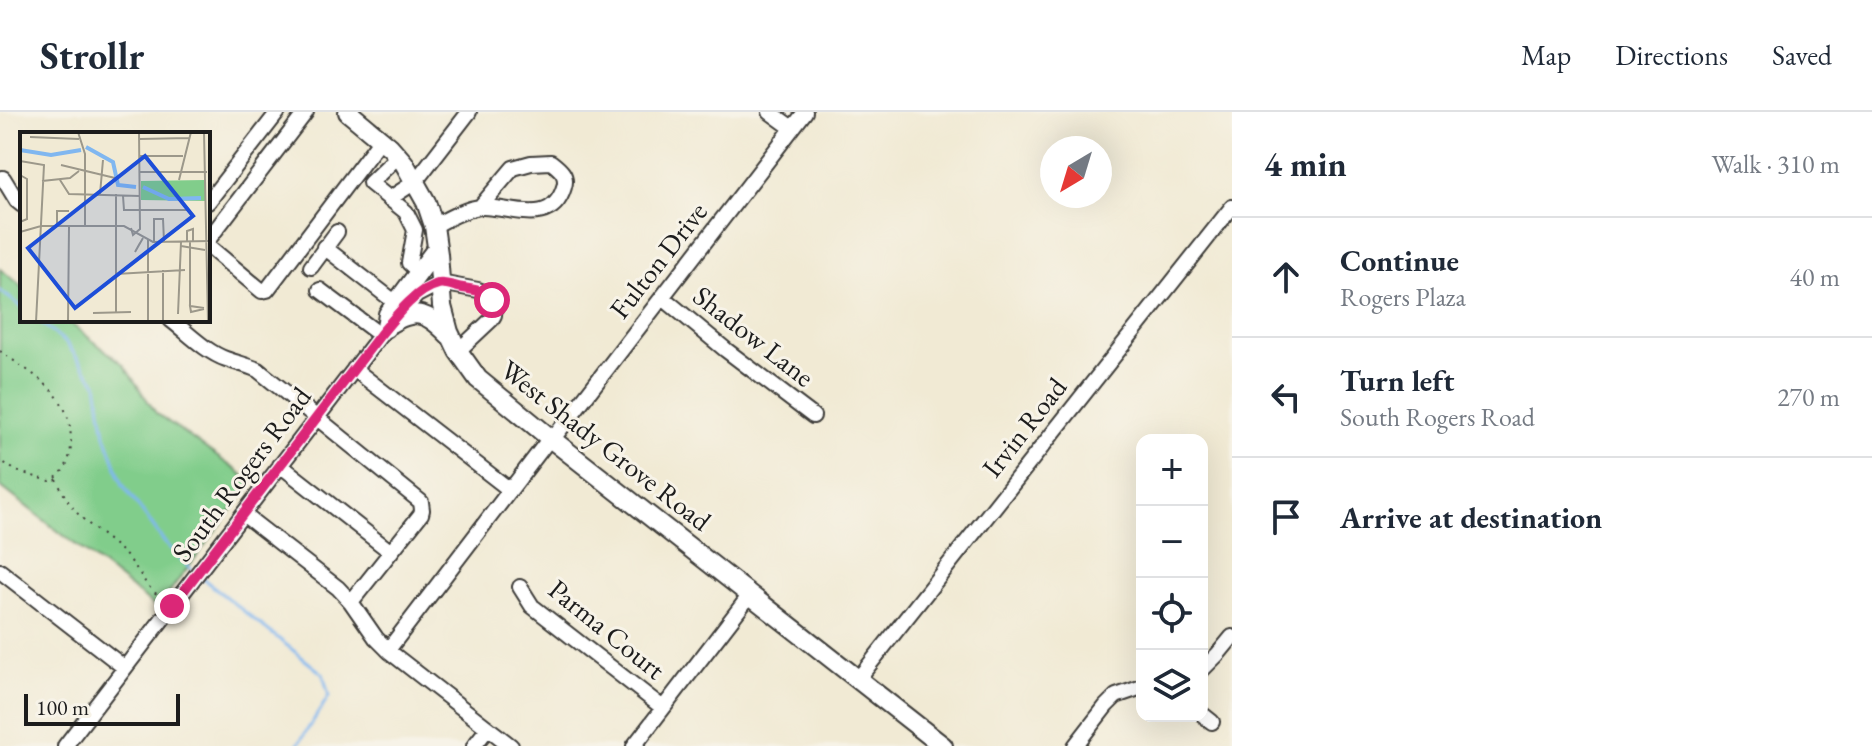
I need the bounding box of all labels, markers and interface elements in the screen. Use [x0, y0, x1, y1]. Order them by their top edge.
text: Strollr [40, 31, 144, 80]
text: Map [1521, 37, 1571, 73]
text: Directions [1615, 37, 1728, 73]
text: Saved [1772, 37, 1832, 73]
inset map [20, 132, 210, 322]
north arrow [1040, 136, 1112, 208]
text: 4 min [1264, 142, 1347, 186]
text: Walk · 310 m [1712, 147, 1840, 181]
street label: Fulton Drive [601, 194, 715, 326]
text: Continue [1340, 241, 1459, 280]
icon: ahead [1264, 255, 1308, 299]
text: 40 m [1790, 260, 1840, 294]
street label: Shadow Lane [686, 277, 822, 395]
text: Rogers Plaza [1340, 280, 1466, 314]
route start [474, 282, 510, 318]
street label: West Shady Grove Road [493, 351, 719, 539]
text: Turn left [1340, 361, 1454, 400]
street label: Irvin Road [974, 369, 1075, 484]
icon: left [1264, 375, 1308, 419]
street label: South Rogers Road [163, 379, 319, 569]
text: 270 m [1777, 380, 1840, 414]
text: South Rogers Road [1340, 400, 1535, 434]
map controls [1136, 434, 1208, 722]
button: + [1136, 434, 1208, 506]
icon: arrive [1264, 495, 1308, 539]
text: Arrive at destination [1340, 498, 1602, 537]
button: − [1136, 506, 1208, 578]
street label: Parma Court [541, 571, 673, 687]
button: locate [1136, 578, 1208, 650]
route end [154, 588, 190, 624]
button: layers [1136, 650, 1208, 722]
scale bar [24, 690, 180, 726]
text: 100 m [36, 693, 89, 722]

